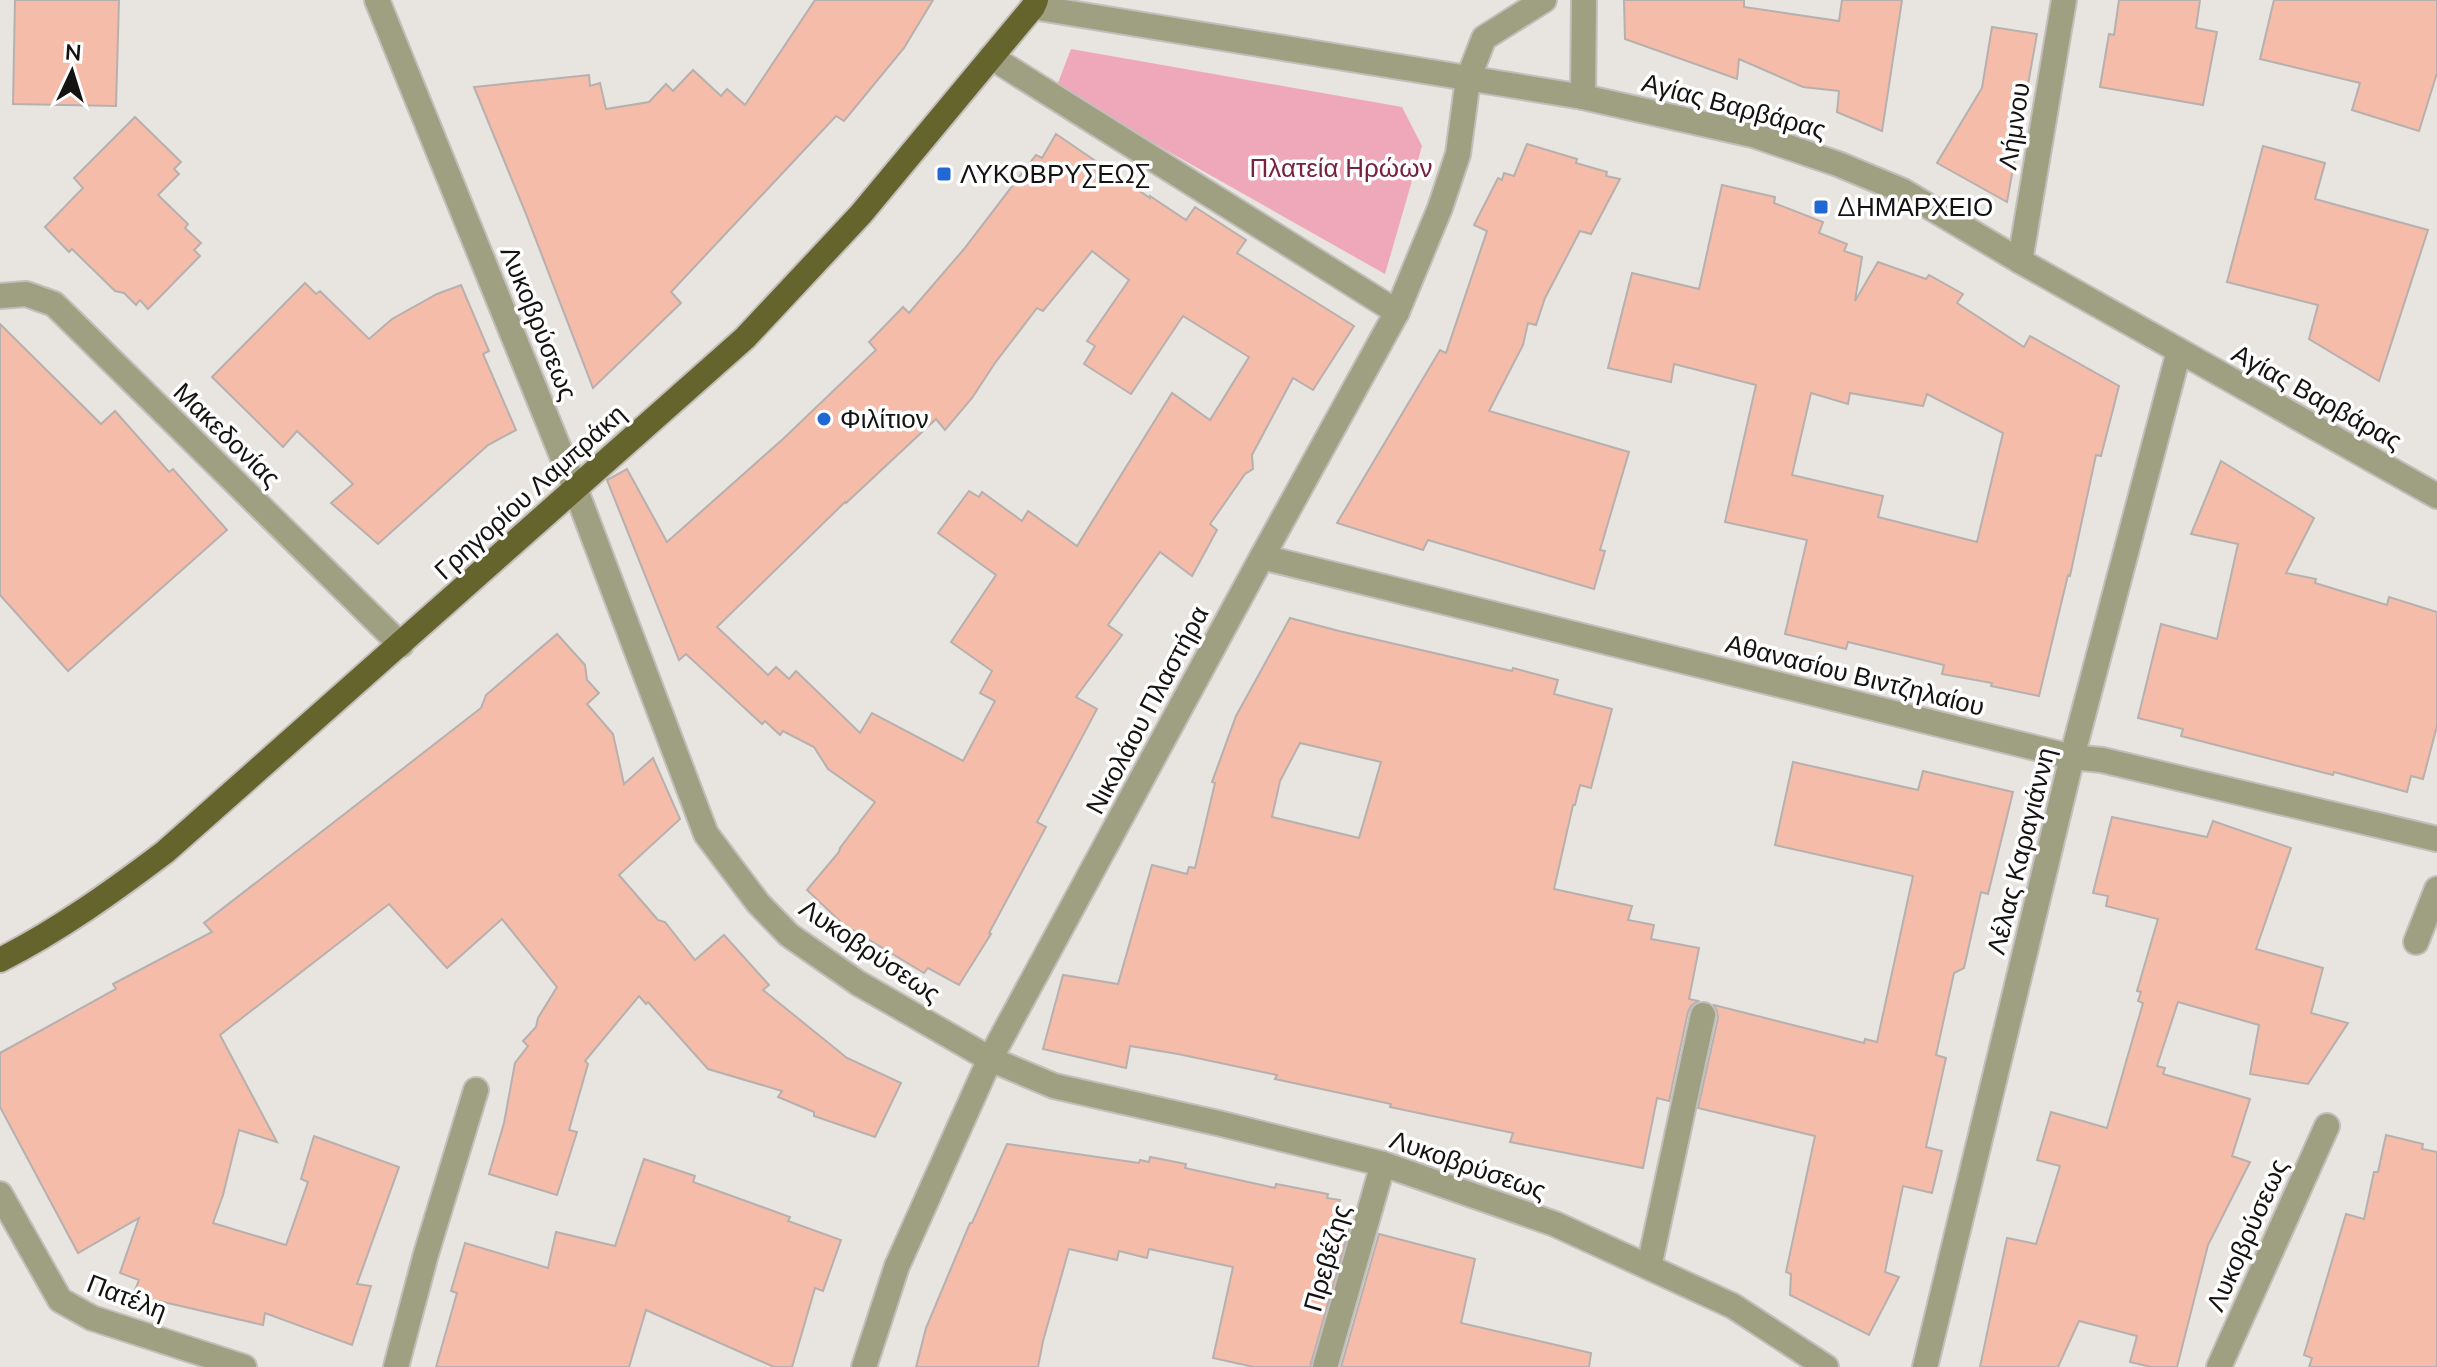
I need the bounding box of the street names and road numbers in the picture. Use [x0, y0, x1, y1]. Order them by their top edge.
street label: Αγίας Βαρβάρας [1638, 65, 1830, 148]
street label: Λήμνου [1990, 80, 2039, 172]
street label: Λυκοβρύσεως [492, 241, 585, 405]
street label: Αγίας Βαρβάρας [2225, 336, 2408, 459]
street label: Μακεδονίας [165, 375, 288, 495]
street label: Γρηγορίου Λαμπράκη [427, 397, 634, 588]
street label: Νικολάου Πλαστήρα [1078, 600, 1217, 821]
street label: Αθανασίου Βιντζηλαίου [1722, 626, 1988, 725]
street label: Λέλας Καραγιάννη [1979, 744, 2064, 958]
street label: Λυκοβρύσεως [792, 891, 947, 1012]
street label: Λυκοβρύσεως [1385, 1122, 1551, 1209]
street label: Λυκοβρύσεως [2198, 1154, 2297, 1317]
street label: Πρεβέζης [1296, 1201, 1359, 1316]
street label: Πατέλη [82, 1266, 172, 1329]

